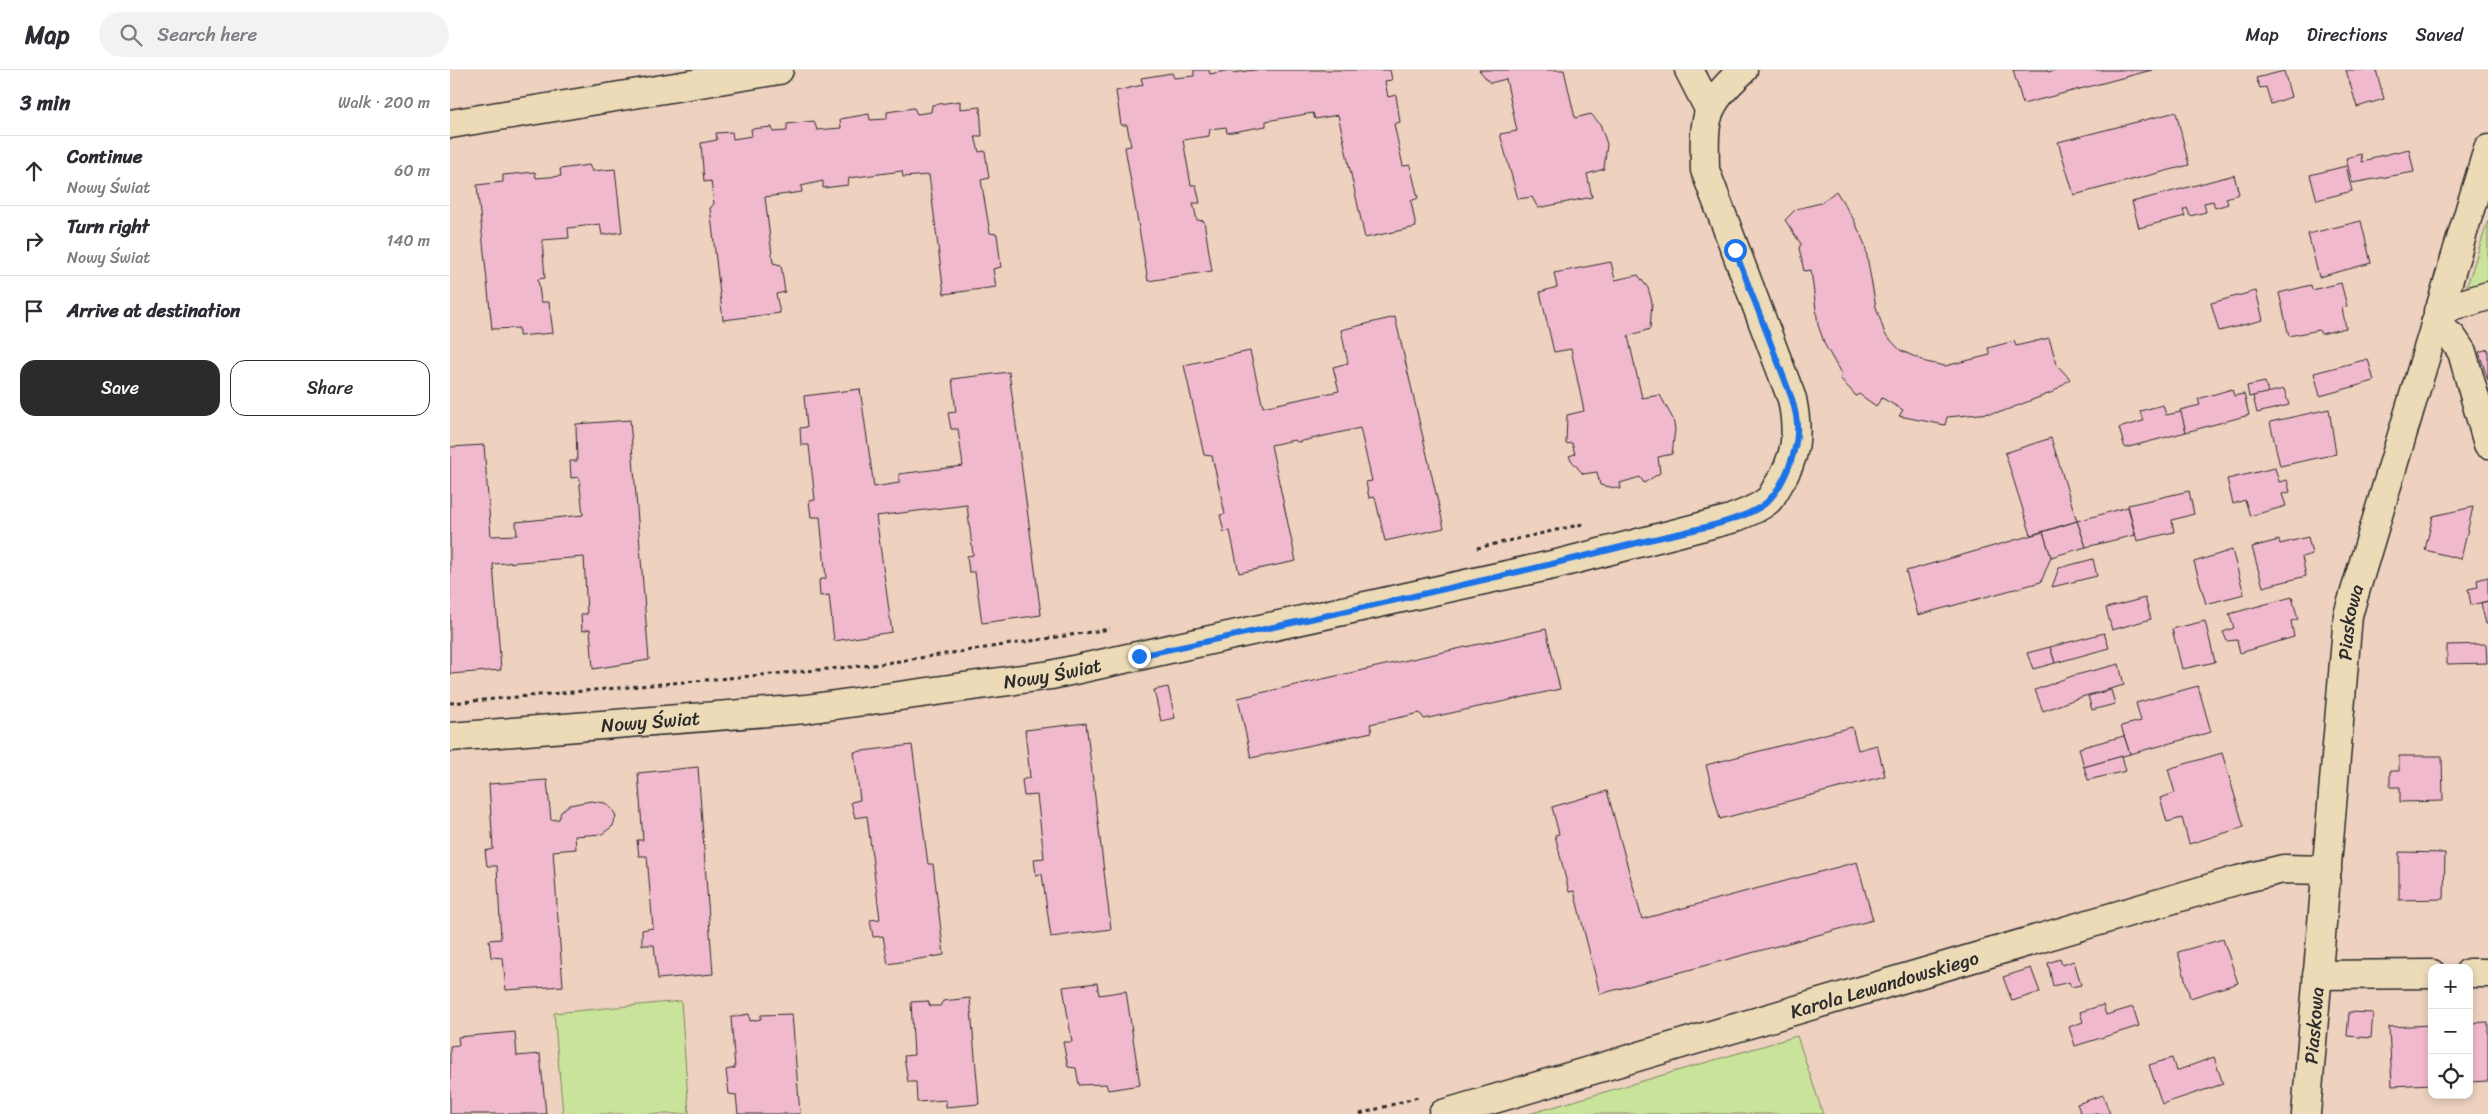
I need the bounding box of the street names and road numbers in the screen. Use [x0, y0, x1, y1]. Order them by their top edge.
street label: Piaskowa [2328, 579, 2374, 662]
street label: Nowy Świat [1001, 648, 1105, 698]
street label: Nowy Świat [600, 701, 701, 742]
street label: Karola Lewandowskiego [1786, 941, 1983, 1028]
street label: Piaskowa [2294, 985, 2334, 1065]

